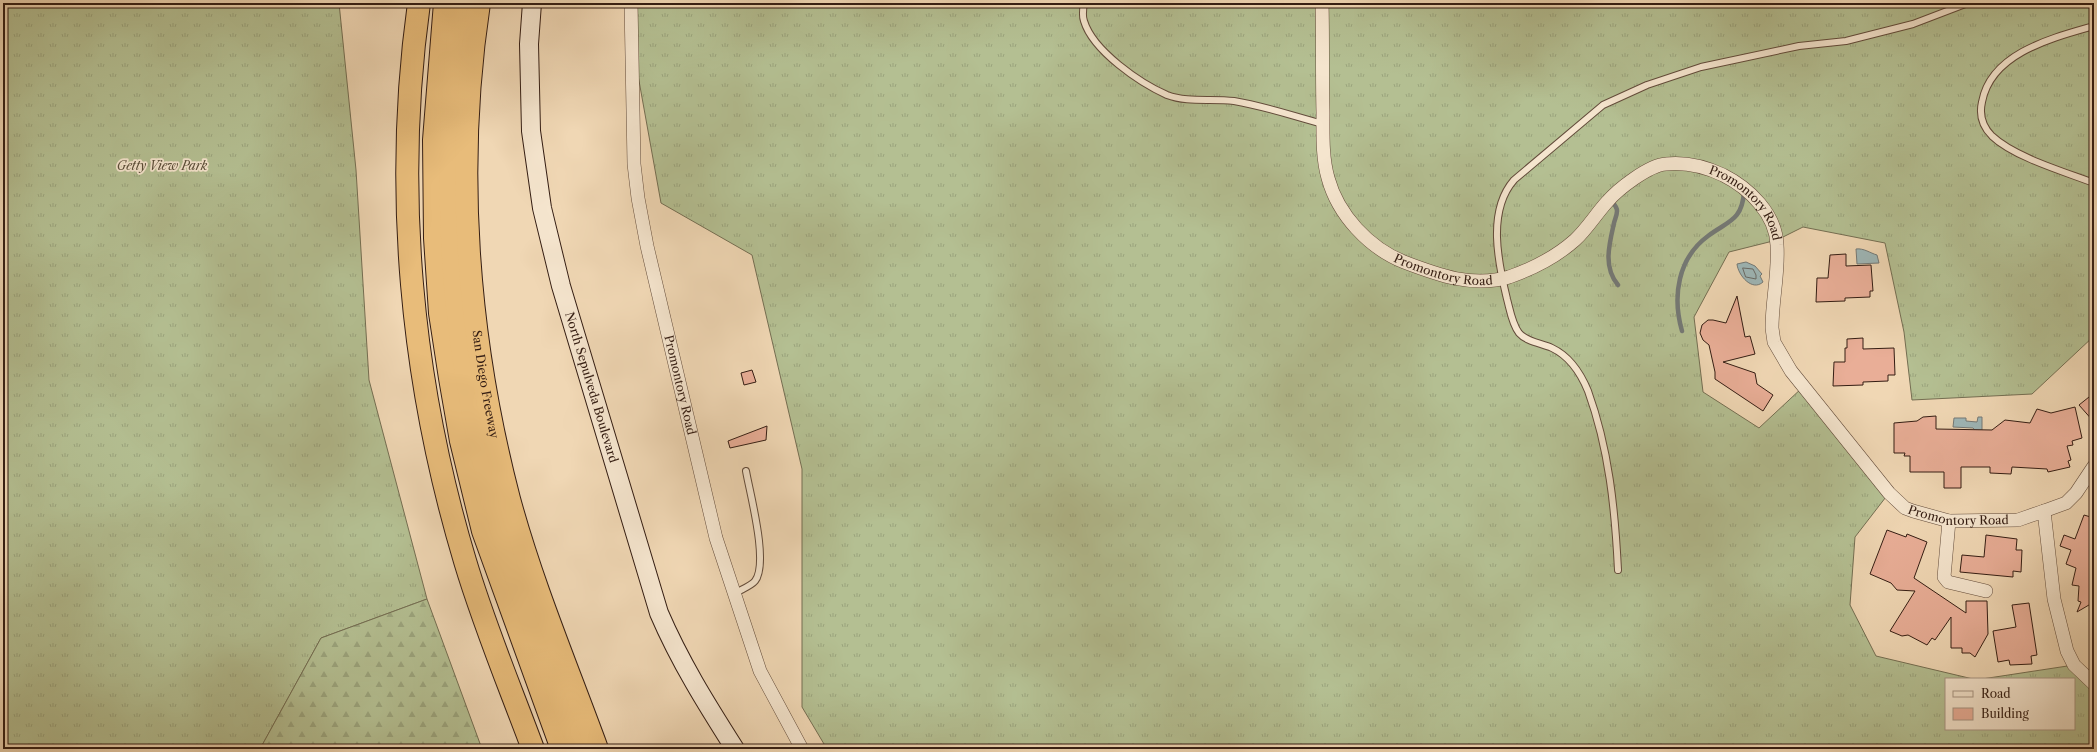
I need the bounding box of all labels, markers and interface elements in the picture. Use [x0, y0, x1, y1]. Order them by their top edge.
park label: Getty View Park [117, 158, 208, 173]
street label: Promontory Road [1707, 162, 1785, 242]
street label: Promontory Road [1391, 250, 1494, 288]
street label: North Sepulveda Boulevard [562, 310, 622, 465]
street label: San Diego Freeway [469, 329, 503, 440]
street label: Promontory Road [661, 334, 700, 437]
street label: Promontory Road [1906, 502, 2010, 528]
legend [1945, 678, 2075, 730]
text: Road [1981, 686, 2011, 701]
text: Building [1981, 706, 2029, 721]

